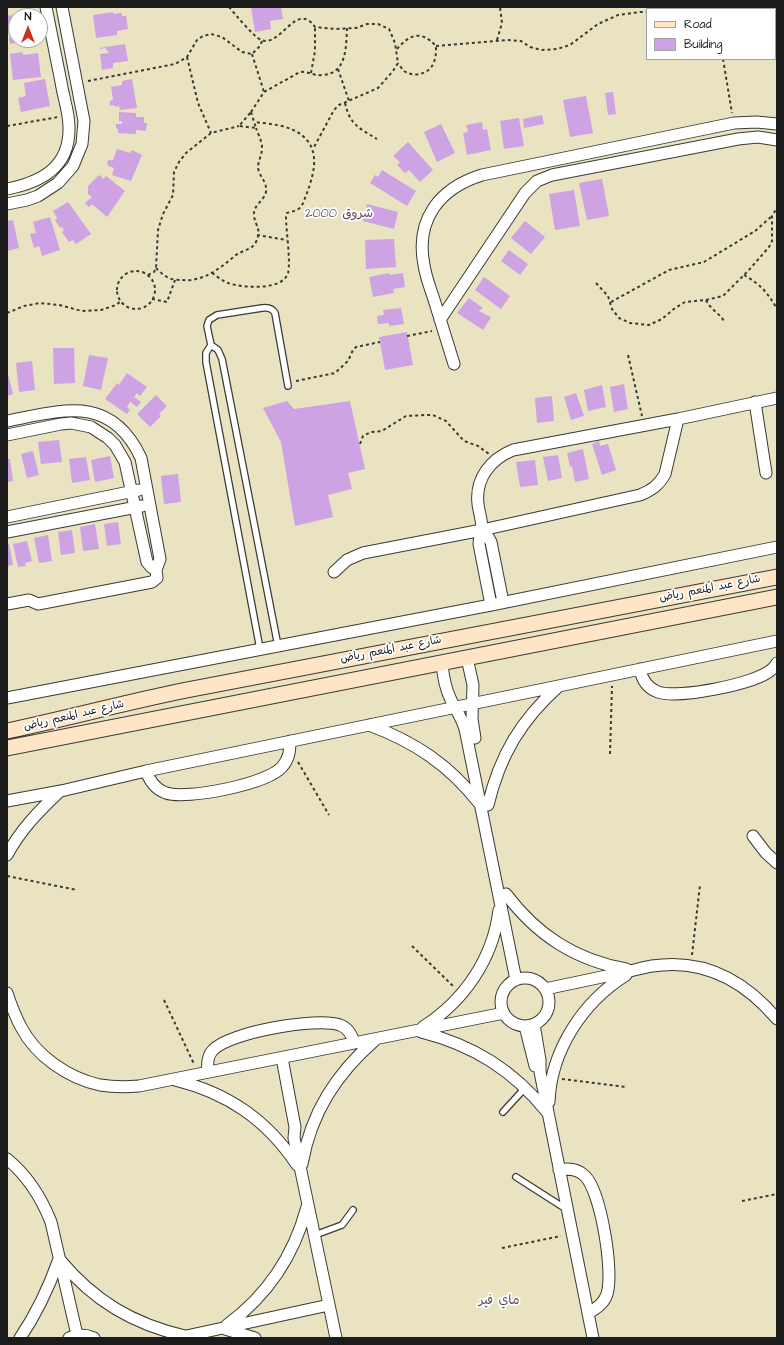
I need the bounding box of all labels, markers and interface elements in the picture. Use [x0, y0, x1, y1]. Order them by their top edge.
north arrow [8, 8, 48, 48]
legend [646, 8, 776, 60]
text: N [25, 9, 31, 24]
text: Road [684, 16, 712, 33]
text: Building [684, 36, 722, 53]
district label: شروق 2000 [305, 206, 373, 222]
street label: شارع عبد المنعم رياض [658, 573, 762, 605]
street label: شارع عبد المنعم رياض [339, 634, 443, 666]
street label: شارع عبد المنعم رياض [22, 698, 126, 734]
district label: ماي فير [479, 1293, 519, 1309]

